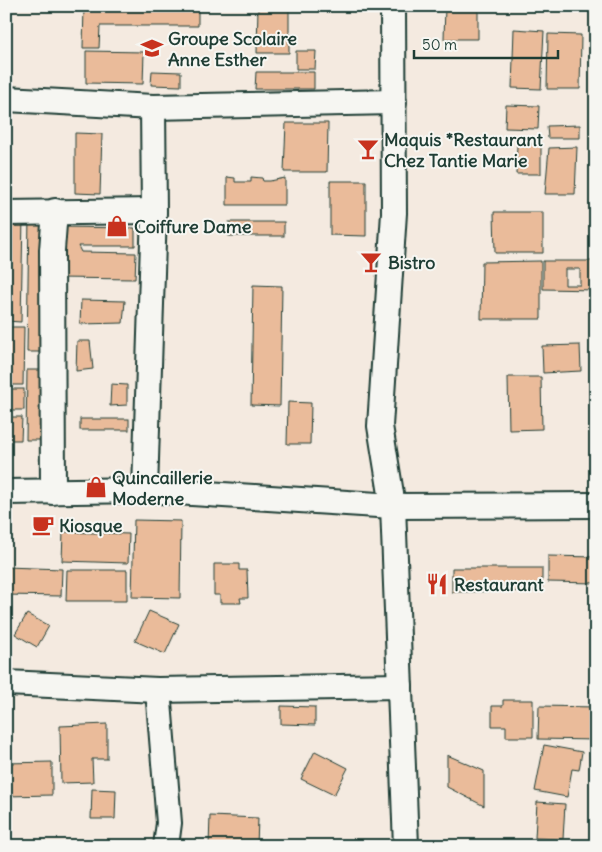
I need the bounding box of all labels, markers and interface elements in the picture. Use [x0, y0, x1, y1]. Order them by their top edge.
place label: Groupe Scolaire Anne Esther [168, 27, 297, 71]
scale bar [414, 28, 558, 60]
school or university icon: Groupe Scolaire Anne Esther [139, 35, 165, 61]
text: 50 m [422, 35, 457, 54]
place label: Maquis *Restaurant Chez Tantie Marie [384, 128, 544, 172]
bar icon: Maquis *Restaurant Chez Tantie Marie [355, 136, 381, 162]
shop icon: Coiffure Dame [104, 213, 130, 239]
place label: Coiffure Dame [134, 215, 252, 238]
bar icon: Bistro [358, 249, 384, 275]
place label: Bistro [388, 251, 435, 274]
place label: Quincaillerie Moderne [112, 466, 213, 510]
shop icon: Quincaillerie Moderne [83, 474, 109, 500]
cafe icon: Kiosque [30, 512, 56, 538]
place label: Kiosque [59, 514, 123, 537]
restaurant icon: Restaurant [424, 571, 450, 597]
place label: Restaurant [454, 573, 544, 596]

